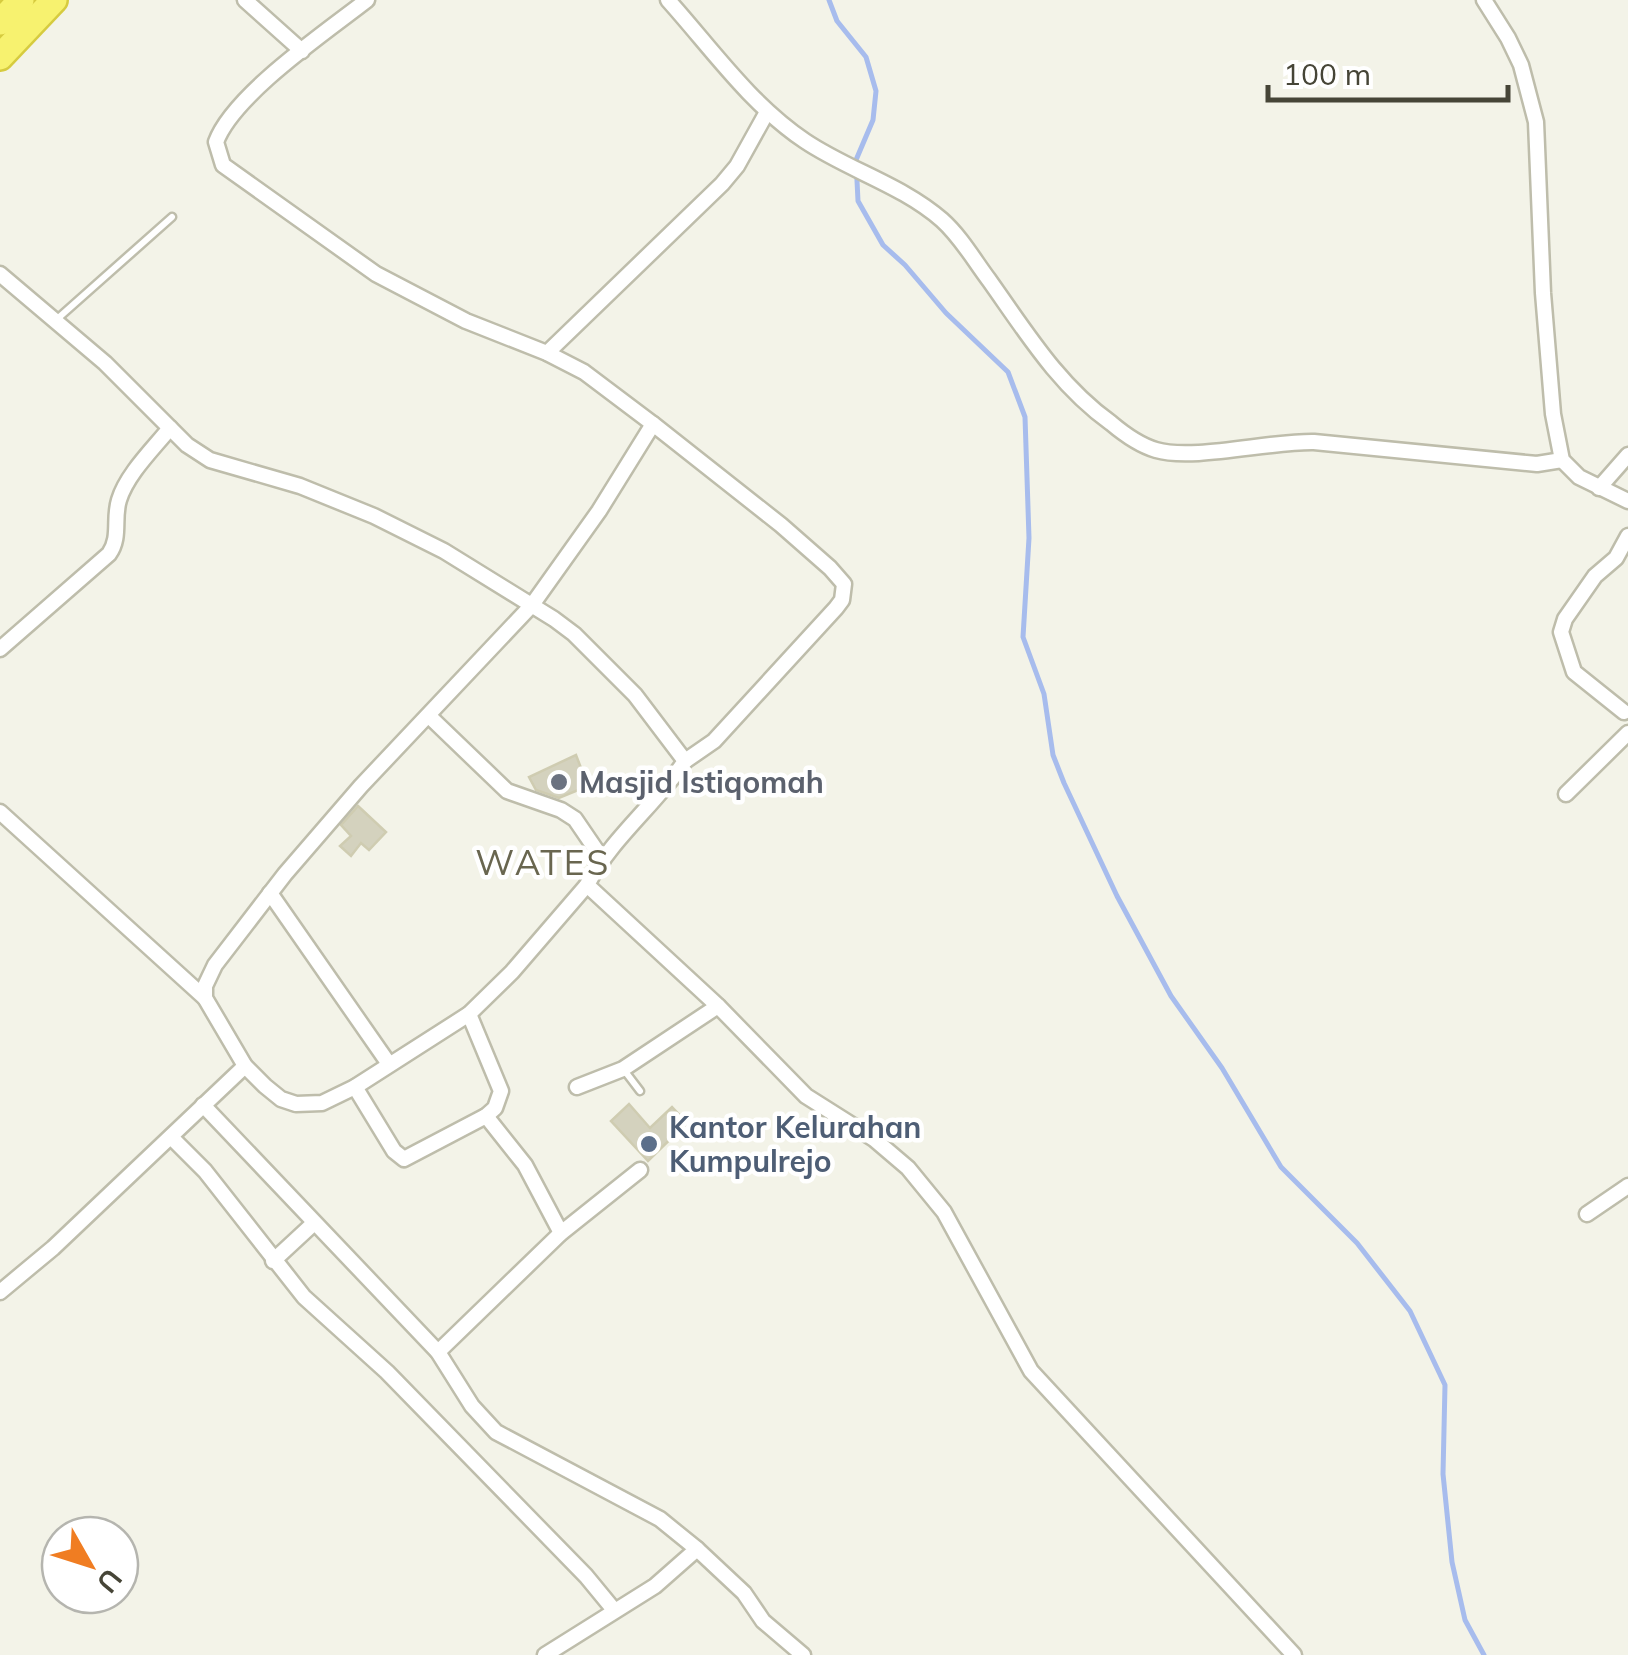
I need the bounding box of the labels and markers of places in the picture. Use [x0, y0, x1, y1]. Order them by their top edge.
place label: Masjid Istiqomah [579, 763, 824, 801]
marker: Masjid Istiqomah [548, 771, 570, 793]
place label: Kantor Kelurahan Kumpulrejo [669, 1108, 921, 1180]
marker: Kantor Kelurahan Kumpulrejo [638, 1133, 660, 1155]

